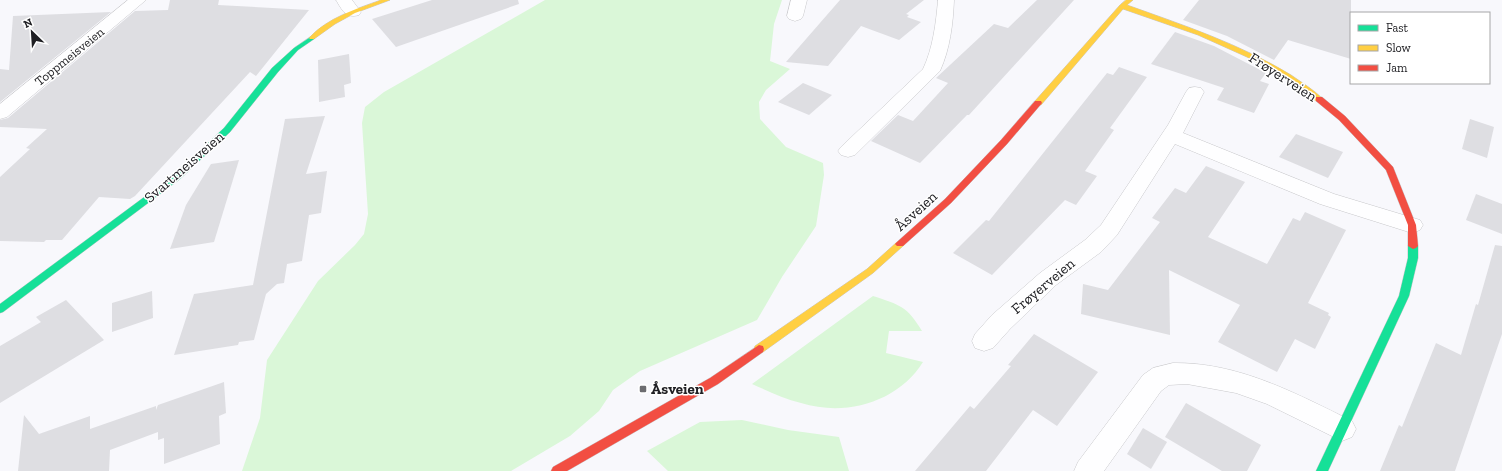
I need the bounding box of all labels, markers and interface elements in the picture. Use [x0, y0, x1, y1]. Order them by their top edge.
north arrow [12, 12, 52, 52]
legend [1350, 12, 1490, 84]
text: N [21, 15, 35, 31]
text: Fast [1386, 21, 1409, 35]
street label: Toppmeisveien [32, 24, 107, 89]
text: Slow [1386, 41, 1412, 55]
street label: Frøyerveien [1246, 48, 1321, 106]
text: Jam [1386, 61, 1408, 75]
street label: Svartmeisveien [140, 127, 228, 206]
street label: Åsveien [891, 187, 941, 235]
street label: Frøyerveien [1008, 254, 1079, 318]
place label: Åsveien [651, 380, 704, 398]
marker: Åsveien [638, 384, 648, 394]

